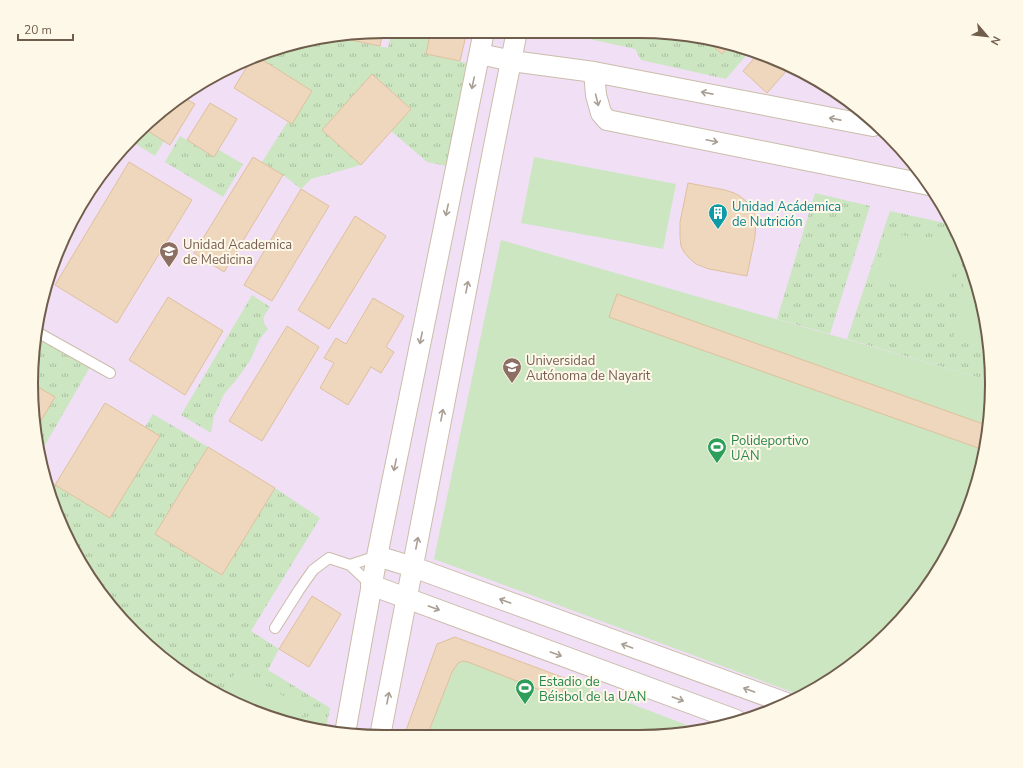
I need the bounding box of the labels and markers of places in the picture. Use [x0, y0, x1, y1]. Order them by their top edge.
place label: Unidad Acádemica de Nutrición [732, 198, 841, 231]
building icon: Unidad Acádemica de Nutrición [707, 202, 729, 230]
place label: Unidad Academica de Medicina [183, 236, 292, 269]
school or university icon: Unidad Academica de Medicina [158, 240, 180, 268]
place label: Universidad Autónoma de Nayarit [526, 352, 651, 385]
school or university icon: Universidad Autónoma de Nayarit [501, 356, 523, 384]
place label: Polideportivo UAN [731, 432, 809, 465]
sports icon: Polideportivo UAN [706, 436, 728, 464]
place label: Estadio de Béisbol de la UAN [539, 673, 646, 706]
sports icon: Estadio de Béisbol de la UAN [514, 677, 536, 705]

